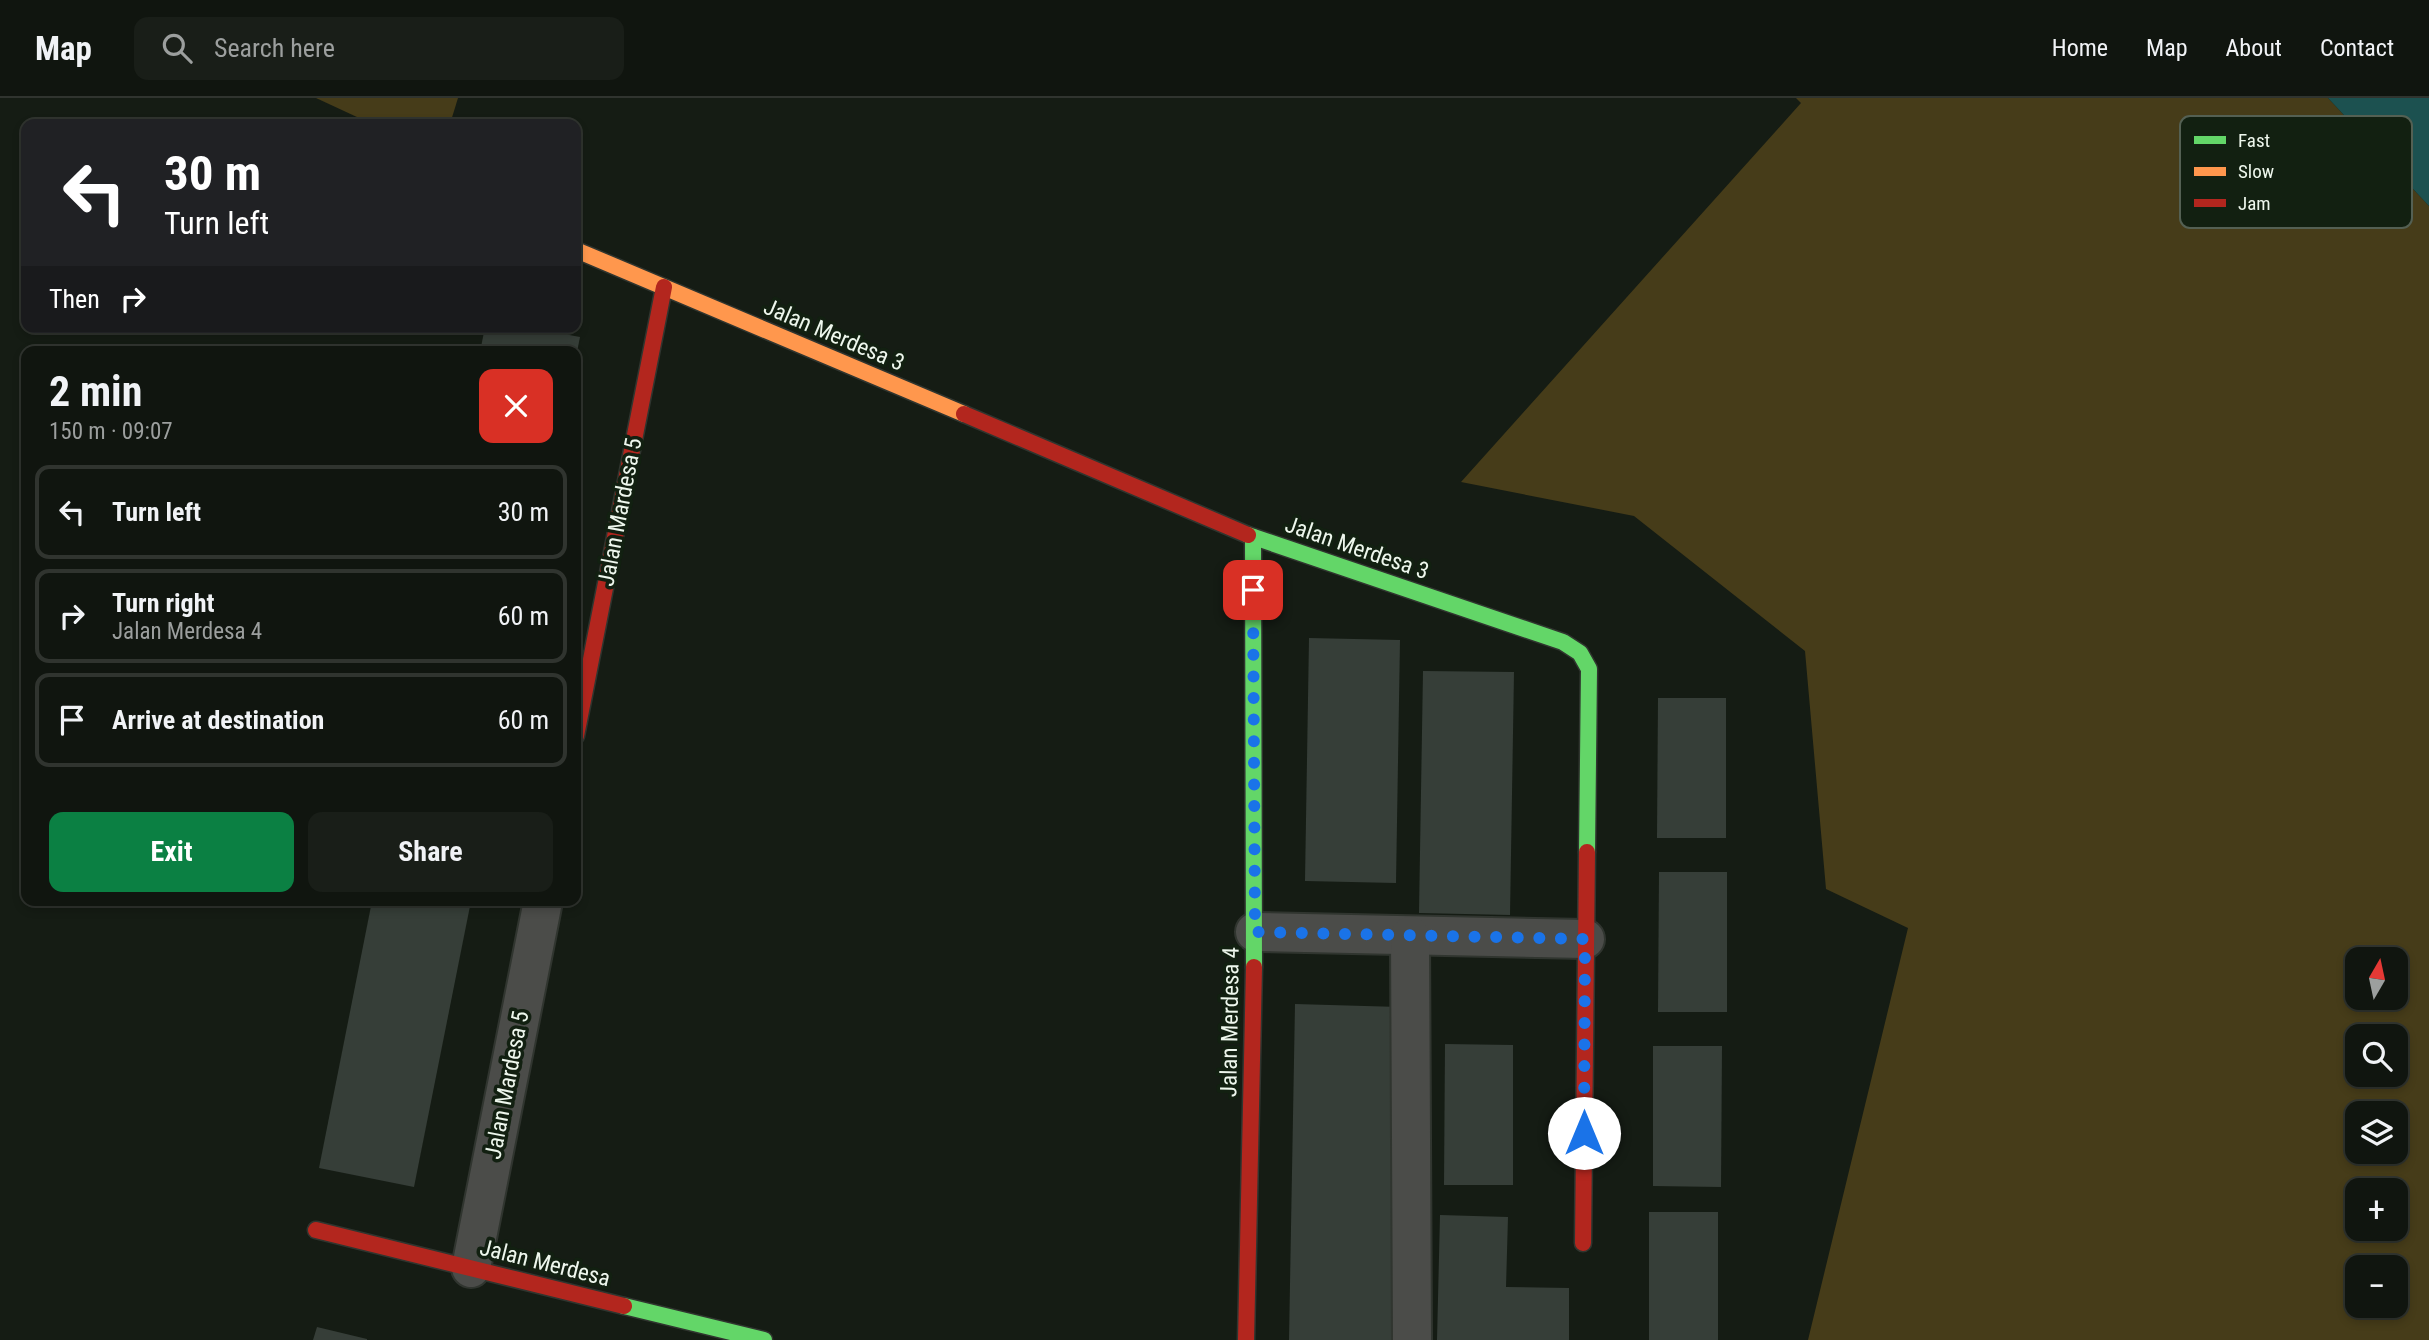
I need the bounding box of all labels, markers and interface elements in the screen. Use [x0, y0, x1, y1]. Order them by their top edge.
search box [134, 17, 624, 80]
text: Map [35, 29, 92, 68]
icon: search [158, 29, 196, 67]
text: Search here [214, 33, 335, 63]
text: Home [2052, 34, 2108, 62]
text: Map [2146, 34, 2188, 62]
text: About [2226, 34, 2282, 62]
text: Contact [2320, 34, 2394, 62]
legend [2180, 116, 2412, 228]
text: Fast [2238, 129, 2270, 152]
text: 30 m [164, 145, 261, 202]
icon: left [49, 147, 140, 238]
text: Slow [2238, 160, 2274, 183]
text: Jam [2238, 192, 2271, 215]
text: Turn left [164, 204, 269, 242]
icon: right [114, 280, 152, 318]
text: Then [49, 284, 100, 314]
street label: Jalan Merdesa 3 [760, 293, 908, 377]
text: 2 min [49, 367, 142, 416]
button: close [479, 369, 553, 443]
text: 150 m · 09:07 [49, 418, 173, 445]
street label: Jalan Mardesa 5 [592, 436, 648, 588]
icon: left [53, 493, 91, 531]
text: Turn left [112, 497, 201, 527]
text: 30 m [498, 497, 549, 527]
street label: Jalan Merdesa 3 [1282, 511, 1432, 585]
pin [1223, 560, 1283, 620]
icon: arrive [1234, 571, 1272, 609]
text: Turn right [112, 588, 214, 618]
icon: right [53, 597, 91, 635]
text: 60 m [498, 601, 549, 631]
text: Jalan Merdesa 4 [112, 618, 262, 645]
icon: arrive [53, 701, 91, 739]
text: Arrive at destination [112, 705, 324, 735]
text: 60 m [498, 705, 549, 735]
button: Exit [49, 812, 294, 892]
button: Share [308, 812, 553, 892]
street label: Jalan Merdesa 4 [1215, 947, 1245, 1097]
north arrow [2345, 947, 2408, 1010]
map controls [2345, 947, 2408, 1318]
street label: Jalan Mardesa 5 [479, 1009, 535, 1161]
button: search [2345, 1024, 2408, 1087]
position arrow [1547, 1096, 1621, 1170]
button: layers [2345, 1101, 2408, 1164]
button: + [2345, 1178, 2408, 1241]
street label: Jalan Merdesa [477, 1234, 613, 1292]
button: − [2345, 1255, 2408, 1318]

